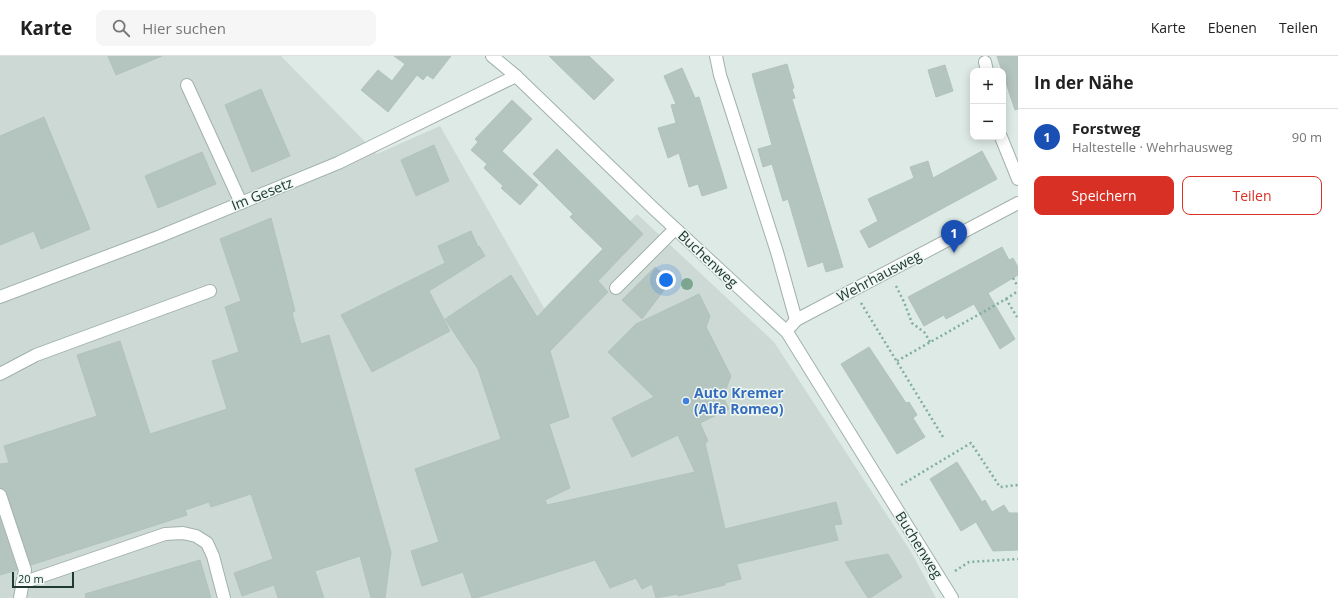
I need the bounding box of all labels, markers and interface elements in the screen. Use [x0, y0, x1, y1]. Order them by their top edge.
search box [96, 10, 376, 46]
text: Karte [20, 15, 72, 41]
icon: search [110, 17, 132, 39]
text: Hier suchen [142, 18, 226, 38]
text: Karte [1151, 18, 1186, 37]
text: Ebenen [1208, 18, 1257, 37]
text: Teilen [1279, 18, 1318, 37]
map controls [970, 68, 1006, 140]
button: + [970, 68, 1006, 104]
text: In der Nähe [1034, 71, 1133, 94]
button: − [970, 104, 1006, 140]
text: Forstweg [1072, 118, 1140, 138]
text: 1 [1043, 128, 1051, 146]
text: 90 m [1292, 128, 1322, 146]
text: Haltestelle · Wehrhausweg [1072, 138, 1233, 156]
street label: Im Gesetz [228, 172, 296, 214]
button: Speichern [1034, 176, 1174, 215]
button: Teilen [1182, 176, 1322, 215]
pin: 1 [941, 220, 967, 253]
street label: Buchenweg [674, 226, 743, 292]
street label: Wehrhausweg [833, 245, 925, 306]
your location [656, 270, 676, 290]
place label: Auto Kremer (Alfa Romeo) [694, 383, 784, 418]
marker: Auto Kremer (Alfa Romeo) [681, 396, 691, 406]
street label: Buchenweg [891, 508, 948, 582]
scale bar [12, 570, 74, 589]
text: 20 m [18, 571, 44, 586]

